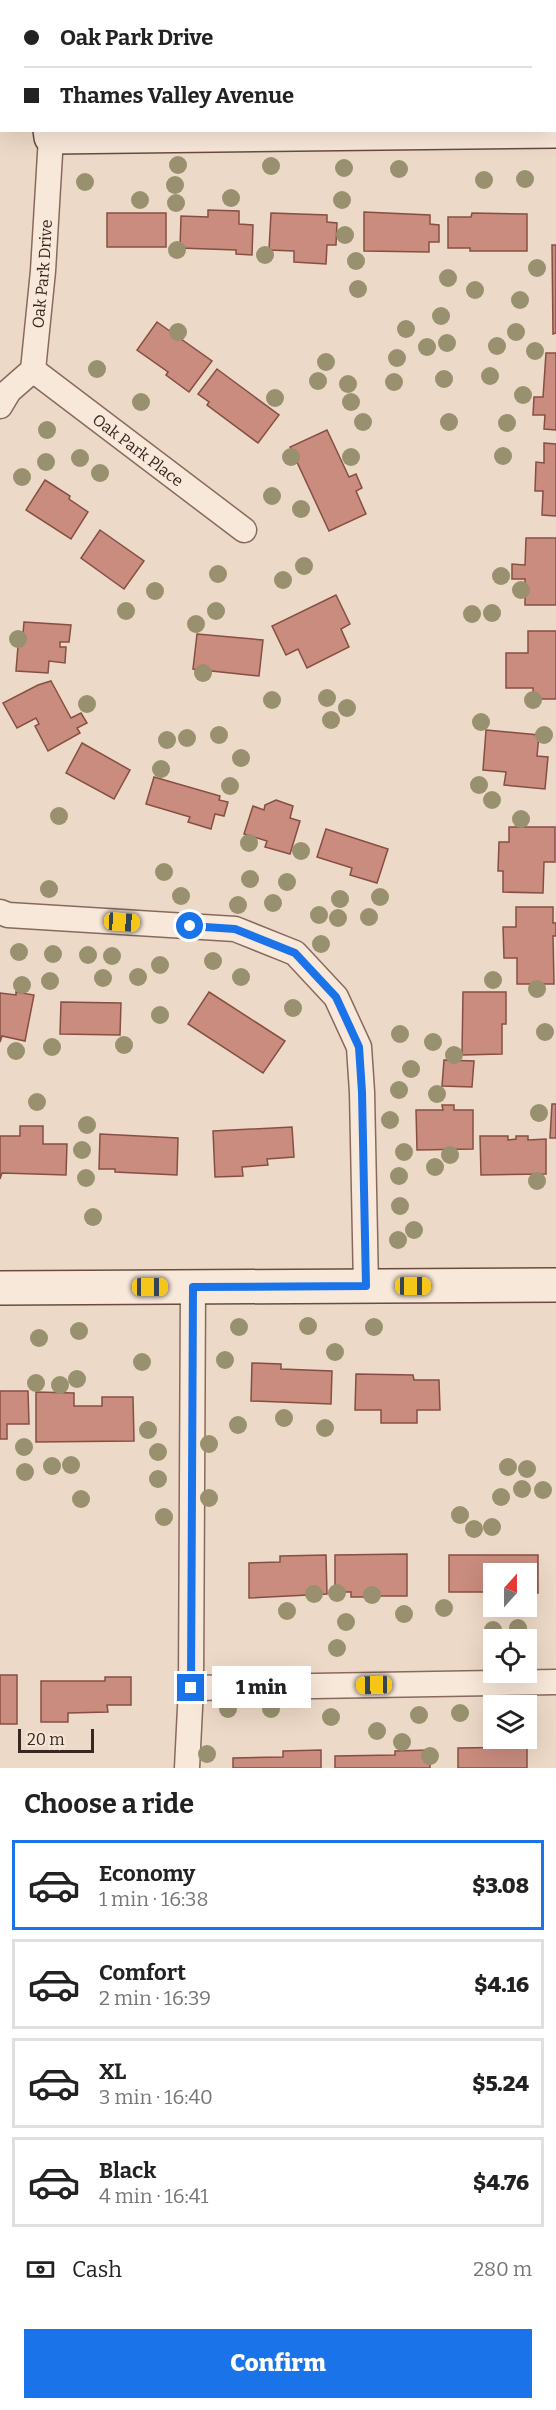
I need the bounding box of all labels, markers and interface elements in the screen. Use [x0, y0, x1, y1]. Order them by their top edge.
text: Oak Park Drive [60, 24, 213, 51]
text: Thames Valley Avenue [60, 82, 294, 109]
street label: Oak Park Drive [28, 219, 56, 329]
street label: Oak Park Place [89, 410, 187, 491]
car [103, 912, 141, 932]
route start [176, 912, 203, 939]
car [395, 1277, 431, 1295]
car [132, 1278, 168, 1296]
north arrow [483, 1563, 537, 1617]
map controls [483, 1563, 537, 1749]
button: locate [483, 1629, 537, 1683]
callout: 1 min [212, 1667, 311, 1709]
route end [177, 1674, 204, 1701]
text: 1 min [236, 1675, 287, 1699]
car [356, 1676, 392, 1694]
button: layers [483, 1695, 537, 1749]
scale bar [18, 1726, 94, 1754]
text: 20 m [27, 1730, 64, 1749]
text: Choose a ride [24, 1788, 194, 1820]
icon: car [27, 1858, 81, 1912]
text: Economy [99, 1860, 195, 1887]
text: $3.08 [472, 1872, 529, 1899]
text: 1 min · 16:38 [99, 1887, 209, 1911]
icon: car [27, 1957, 81, 2011]
text: Comfort [99, 1959, 186, 1986]
text: $4.16 [474, 1971, 529, 1998]
text: 2 min · 16:39 [99, 1986, 211, 2010]
icon: car [27, 2056, 81, 2110]
text: XL [99, 2058, 126, 2085]
text: $5.24 [472, 2070, 529, 2097]
text: 3 min · 16:40 [99, 2085, 213, 2109]
icon: car [27, 2155, 81, 2209]
text: Black [99, 2157, 156, 2184]
text: $4.76 [473, 2169, 529, 2196]
text: 4 min · 16:41 [99, 2184, 208, 2208]
icon: cash [24, 2253, 57, 2286]
text: Cash [72, 2256, 122, 2283]
text: 280 m [473, 2257, 532, 2281]
button: Confirm [24, 2329, 532, 2398]

